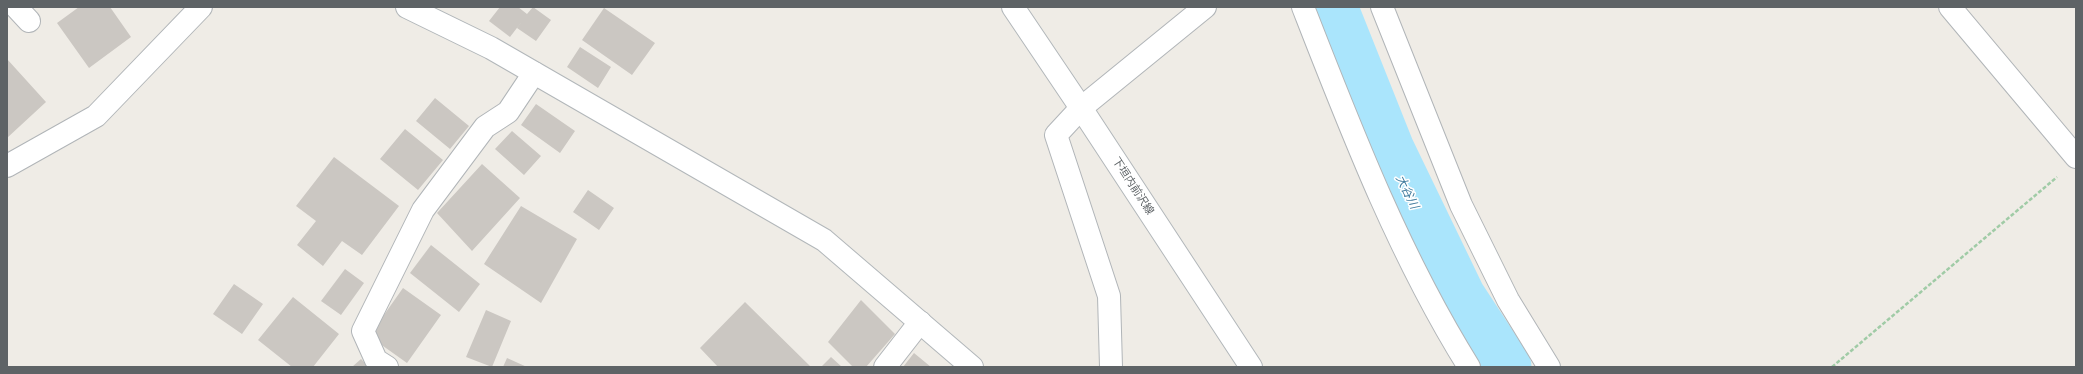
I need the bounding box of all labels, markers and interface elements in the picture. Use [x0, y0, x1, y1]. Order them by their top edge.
street label: 下垣内前沢線 [1109, 155, 1157, 217]
water label: 大谷川 [1393, 173, 1421, 211]

